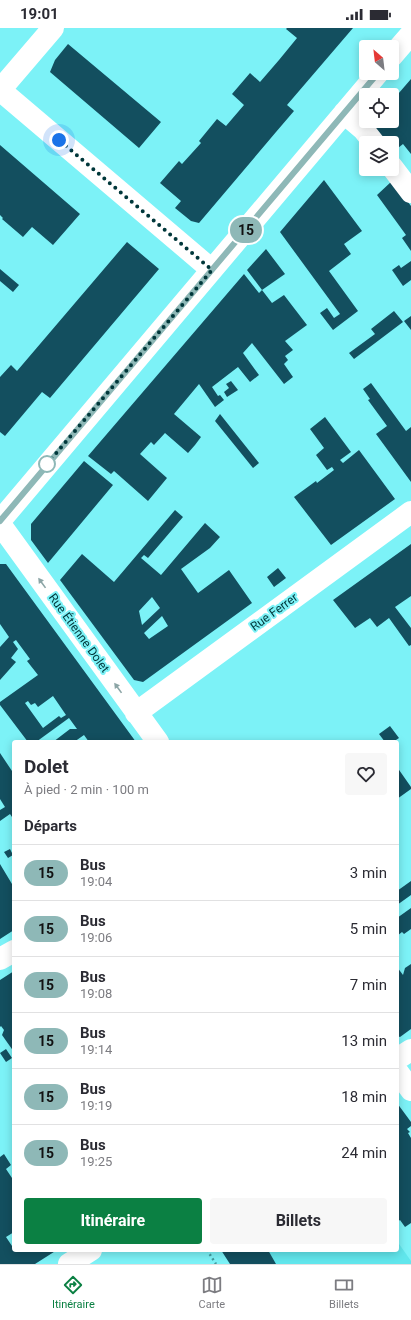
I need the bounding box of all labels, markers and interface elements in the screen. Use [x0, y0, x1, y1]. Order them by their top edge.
text: 19:01 [20, 5, 59, 23]
north arrow [359, 40, 399, 80]
map controls [359, 40, 399, 176]
button: locate [359, 88, 399, 128]
your location [49, 130, 69, 150]
button: layers [359, 136, 399, 176]
line badge: 15 [228, 217, 264, 243]
text: 15 [238, 222, 254, 238]
unlabelled marker [38, 455, 56, 473]
one-way arrow [38, 577, 46, 588]
street label: Rue Étienne Dolet [46, 590, 113, 675]
street label: Rue Ferrer [248, 590, 300, 634]
one-way arrow [115, 683, 123, 693]
button: heart [345, 753, 387, 795]
text: Dolet [24, 755, 69, 778]
text: À pied · 2 min · 100 m [24, 782, 149, 797]
text: Départs [24, 817, 77, 835]
text: Bus [80, 856, 106, 874]
text: 3 min [350, 864, 387, 882]
text: 15 [38, 865, 54, 881]
text: 19:04 [80, 874, 112, 889]
text: Bus [80, 912, 106, 930]
text: 5 min [350, 920, 387, 938]
text: 15 [38, 921, 54, 937]
text: 19:06 [80, 930, 112, 945]
text: Bus [80, 968, 106, 986]
text: 7 min [350, 976, 387, 994]
text: 15 [38, 977, 54, 993]
text: 19:08 [80, 986, 112, 1001]
text: Bus [80, 1024, 106, 1042]
text: 13 min [341, 1032, 387, 1050]
text: 15 [38, 1033, 54, 1049]
text: 19:14 [80, 1042, 112, 1057]
text: Bus [80, 1080, 106, 1098]
text: 18 min [341, 1088, 387, 1106]
text: 15 [38, 1089, 54, 1105]
text: 19:19 [80, 1098, 112, 1113]
text: Bus [80, 1136, 106, 1154]
text: 24 min [341, 1144, 387, 1162]
text: 15 [38, 1145, 54, 1161]
text: 19:25 [80, 1154, 112, 1169]
button: Itinéraire [24, 1198, 202, 1244]
button: Billets [210, 1198, 387, 1244]
tab: Itinéraire [52, 1274, 95, 1311]
tab: Carte [199, 1274, 225, 1311]
tab: Billets [329, 1274, 359, 1311]

